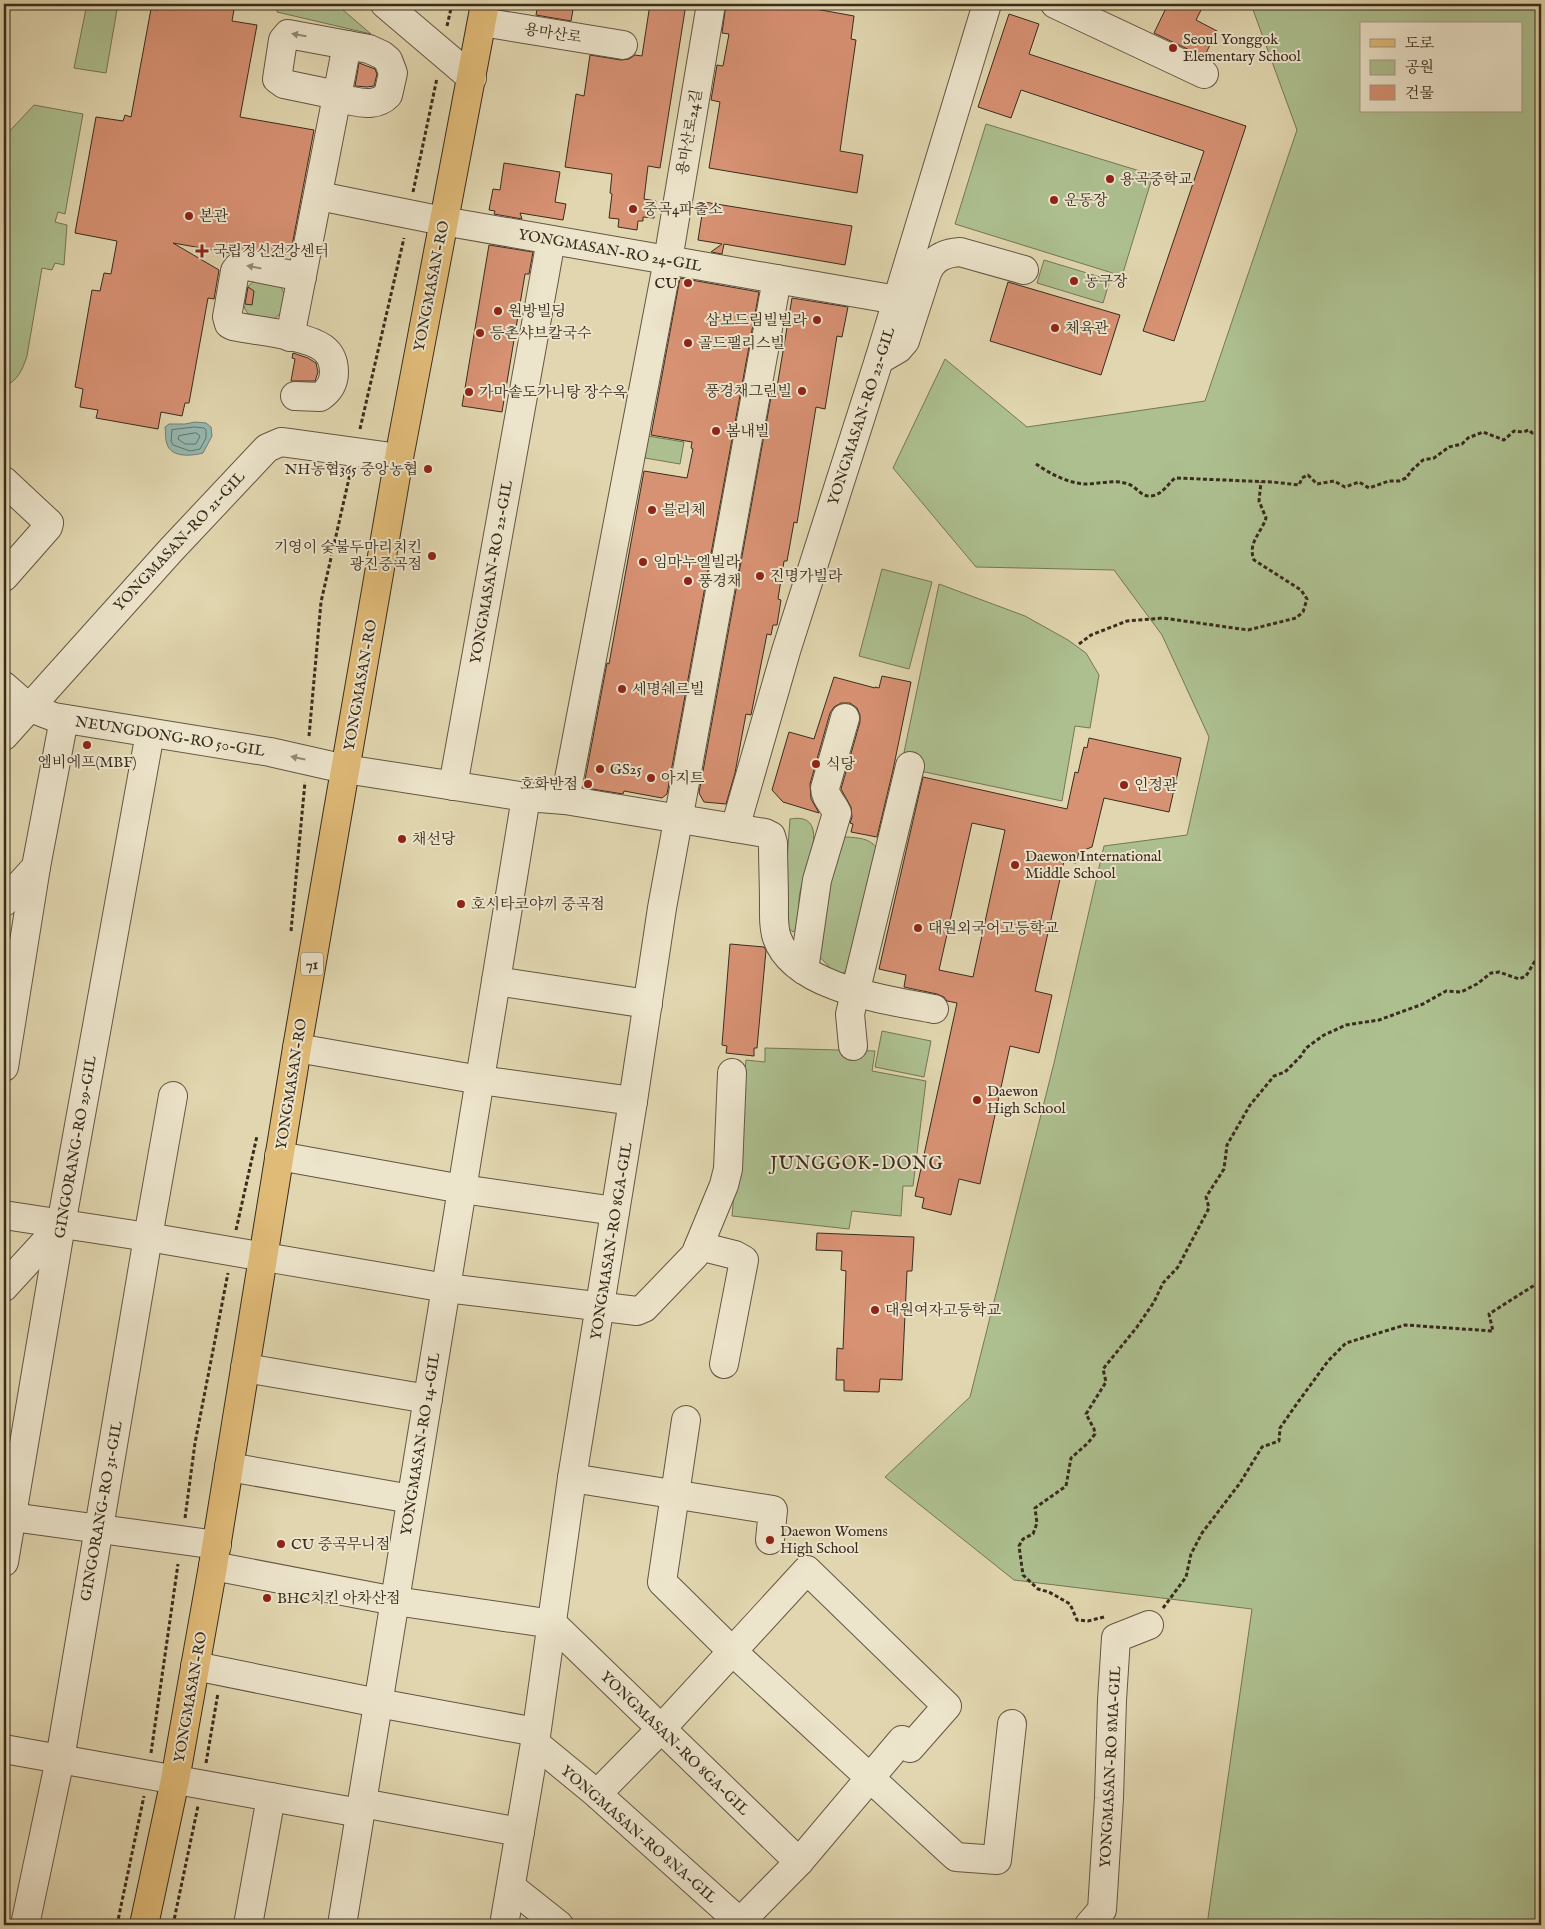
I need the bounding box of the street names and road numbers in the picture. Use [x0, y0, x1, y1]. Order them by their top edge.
street label: 용마산로 [523, 20, 584, 47]
street label: 용마산로24길 [673, 88, 706, 176]
street label: YONGMASAN-RO [410, 219, 453, 353]
street label: YONGMASAN-RO 24-GIL [517, 225, 704, 276]
street label: YONGMASAN-RO 22-GIL [824, 324, 899, 508]
street label: YONGMASAN-RO 21-GIL [110, 467, 249, 615]
street label: YONGMASAN-RO 22-GIL [466, 479, 517, 665]
street label: YONGMASAN-RO [340, 618, 381, 752]
street label: NEUNGDONG-RO 50-GIL [74, 712, 267, 761]
road number: 71 [301, 952, 323, 976]
street label: YONGMASAN-RO [272, 1017, 311, 1151]
street label: GINGORANG-RO 29-GIL [50, 1054, 101, 1240]
street label: YONGMASAN-RO 8GA-GIL [586, 1141, 637, 1341]
street label: YONGMASAN-RO 14-GIL [397, 1351, 444, 1537]
street label: GINGORANG-RO 31-GIL [76, 1419, 127, 1603]
street label: YONGMASAN-RO [170, 1630, 211, 1764]
street label: YONGMASAN-RO 8MA-GIL [1096, 1665, 1125, 1868]
street label: YONGMASAN-RO 8GA-GIL [596, 1667, 753, 1820]
street label: YONGMASAN-RO 8NA-GIL [557, 1761, 721, 1908]

